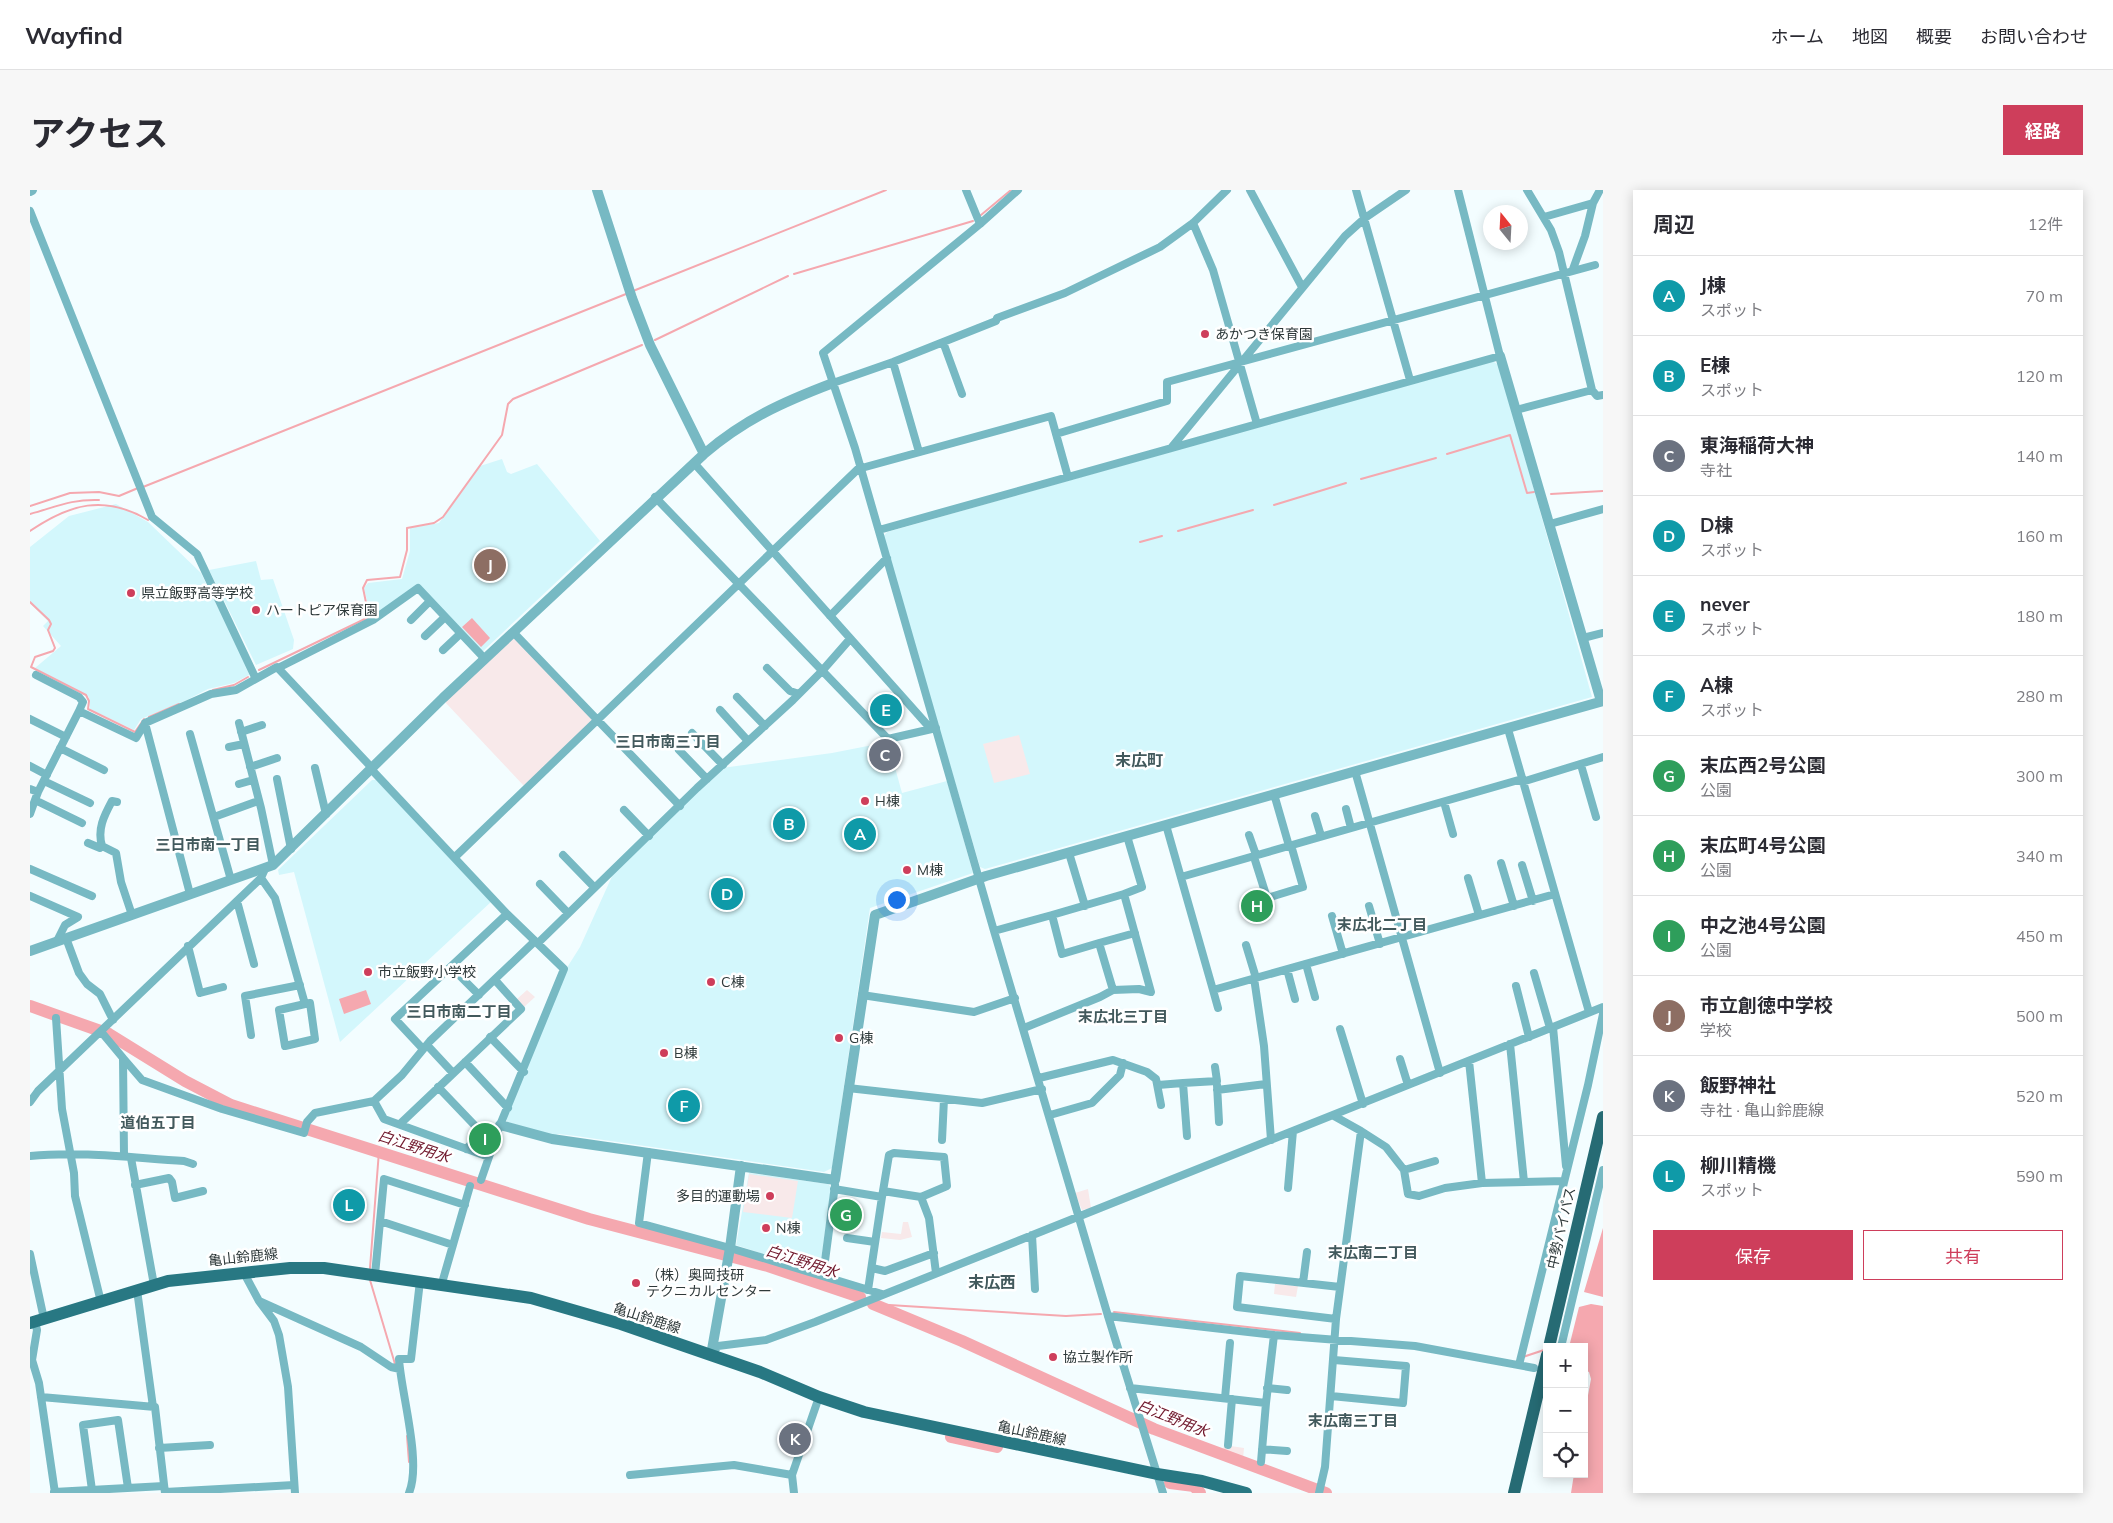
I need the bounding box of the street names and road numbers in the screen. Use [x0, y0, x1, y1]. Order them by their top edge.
street label: 中勢バイパス [1543, 1185, 1579, 1271]
street label: 亀山鈴鹿線 [207, 1244, 279, 1270]
street label: 亀山鈴鹿線 [611, 1299, 683, 1337]
street label: 亀山鈴鹿線 [996, 1417, 1068, 1449]

